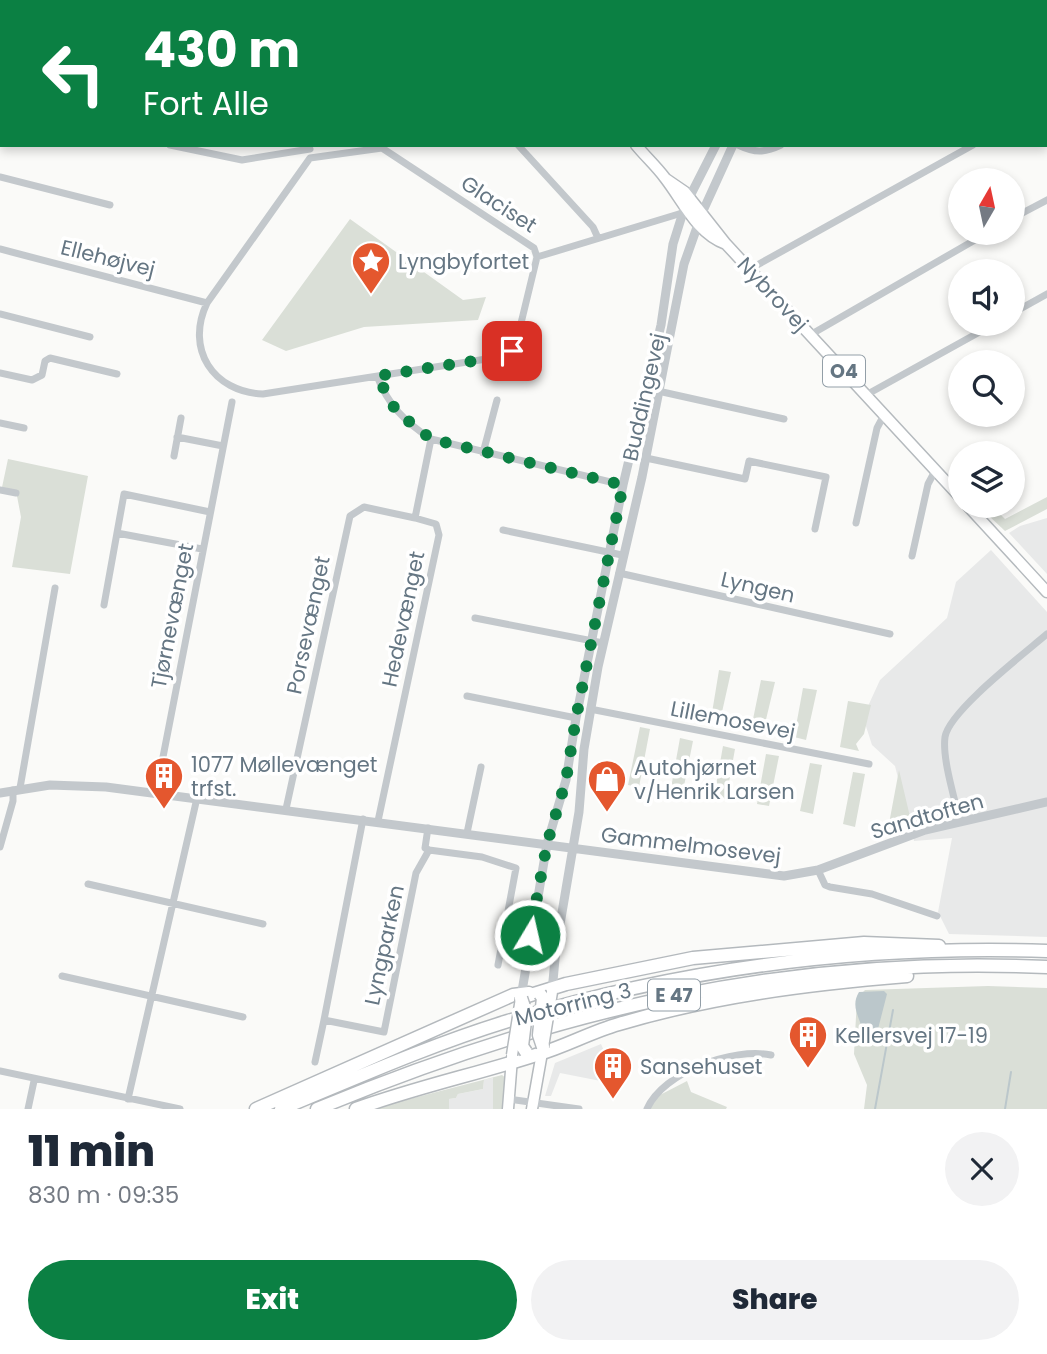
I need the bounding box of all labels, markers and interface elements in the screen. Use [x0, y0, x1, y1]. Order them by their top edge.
text: 430 m [143, 16, 300, 84]
icon: left [28, 28, 119, 119]
text: Fort Alle [143, 81, 269, 126]
north arrow [948, 168, 1026, 245]
map controls [948, 168, 1025, 518]
street label: Glaciset [455, 169, 543, 239]
street label: Ellehøjvej [58, 232, 158, 284]
place icon: Lyngbyfortet [350, 240, 392, 295]
place label: Lyngbyfortet [398, 247, 529, 276]
street label: Nybrovej [731, 250, 815, 338]
button: sound [948, 259, 1025, 336]
pin [482, 321, 542, 381]
street label: Buddingevej [615, 330, 673, 464]
icon: arrive [493, 332, 531, 370]
button: search [948, 350, 1025, 427]
road number: O4 [823, 356, 865, 386]
button: layers [948, 441, 1025, 518]
street label: Tjørnevænget [144, 541, 200, 691]
street label: Hedevænget [374, 549, 432, 689]
street label: Porsevænget [279, 553, 337, 697]
street label: Lyngen [718, 564, 798, 610]
street label: Lillemosevej [668, 694, 798, 746]
place label: 1077 Møllevænget trfst. [191, 750, 377, 803]
place label: Autohjørnet v/Henrik Larsen [634, 753, 795, 806]
building icon: 1077 Møllevænget trfst. [143, 755, 185, 810]
shop icon: Autohjørnet v/Henrik Larsen [586, 758, 628, 813]
street label: Sandtoften [867, 786, 987, 846]
street label: Gammelmosevej [599, 820, 783, 870]
street label: Lyngparken [357, 882, 411, 1008]
position arrow [493, 898, 567, 972]
street label: Motorring 3 [512, 976, 634, 1032]
road number: E 47 [648, 979, 700, 1010]
building icon: Kellersvej 17-19 [787, 1014, 829, 1069]
place label: Kellersvej 17-19 [835, 1021, 988, 1050]
building icon: Sansehuset [592, 1045, 634, 1100]
place label: Sansehuset [640, 1052, 762, 1081]
text: 11 min [28, 1122, 155, 1181]
button: close [945, 1132, 1019, 1206]
text: 830 m · 09:35 [28, 1179, 179, 1211]
button: Exit [28, 1260, 517, 1340]
button: Share [531, 1260, 1019, 1340]

